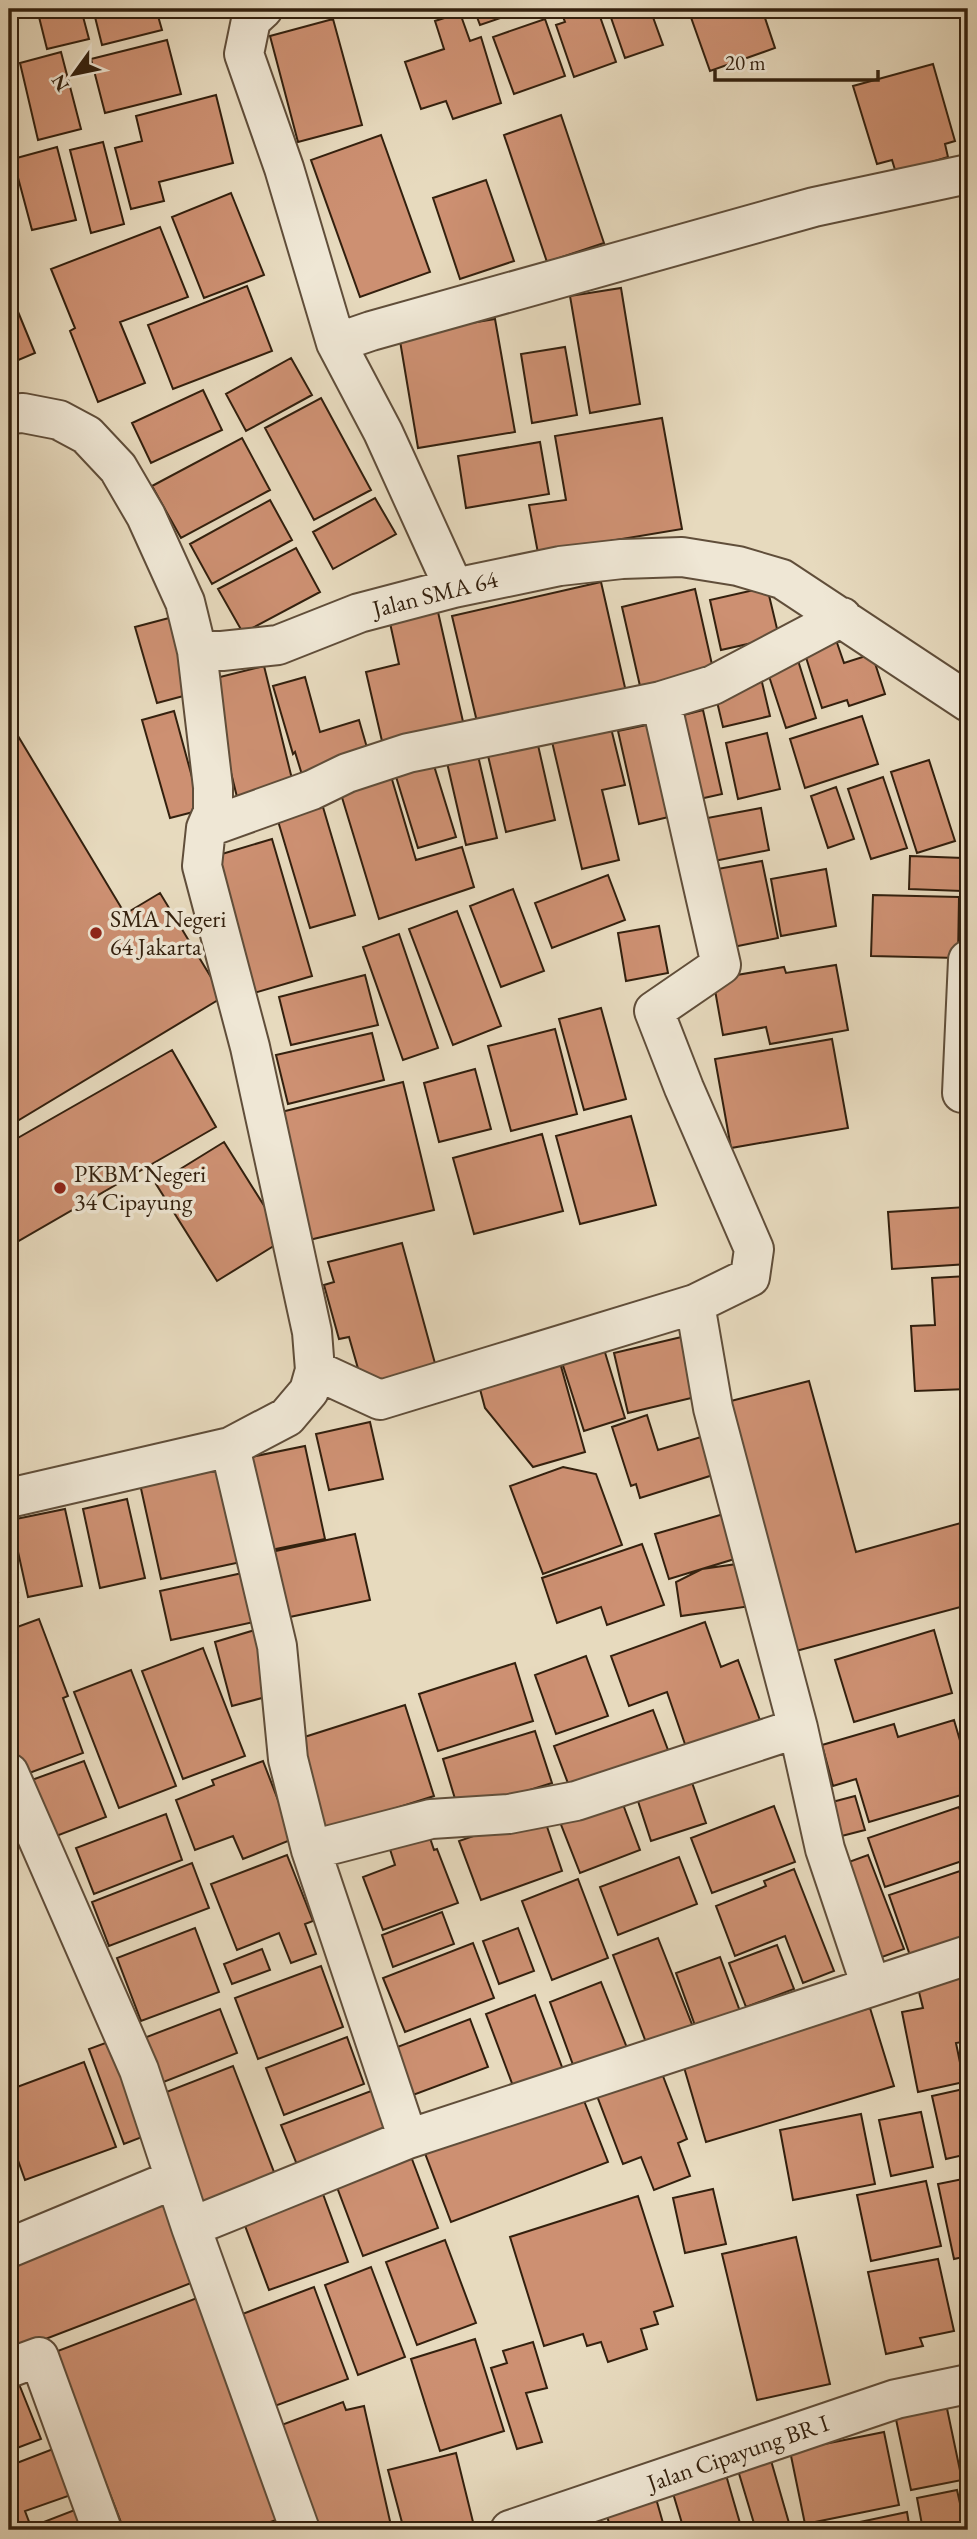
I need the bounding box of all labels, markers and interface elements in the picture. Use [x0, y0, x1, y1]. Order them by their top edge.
north arrow [38, 38, 108, 108]
scale bar [715, 38, 877, 82]
text: 20 m [725, 49, 766, 76]
text: N [45, 69, 75, 96]
street label: Jalan SMA 64 [367, 563, 501, 624]
place label: SMA Negeri 64 Jakarta [110, 903, 226, 962]
marker: SMA Negeri 64 Jakarta [88, 925, 104, 941]
place label: PKBM Negeri 34 Cipayung [74, 1158, 206, 1217]
marker: PKBM Negeri 34 Cipayung [52, 1180, 68, 1196]
street label: Jalan Cipayung BR I [641, 2407, 833, 2499]

